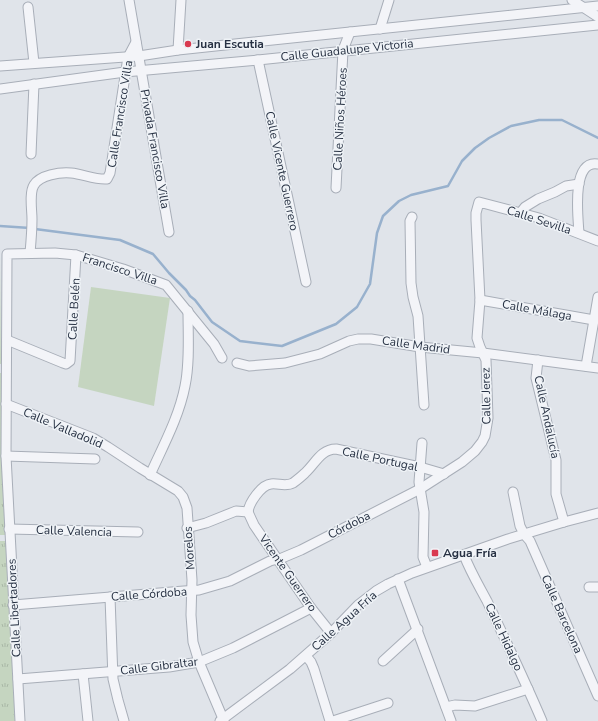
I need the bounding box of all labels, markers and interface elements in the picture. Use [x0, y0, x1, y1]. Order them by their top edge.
street label: Calle Guadalupe Victoria [280, 35, 414, 65]
place label: Juan Escutia [195, 36, 264, 52]
marker: Juan Escutia [183, 39, 193, 49]
street label: Calle Francisco Villa [104, 59, 136, 169]
street label: Calle Niños Héroes [329, 67, 351, 171]
street label: Privada Francisco Villa [137, 88, 173, 210]
street label: Calle Vicente Guerrero [262, 110, 303, 232]
street label: Calle Sevilla [505, 202, 573, 238]
street label: Francisco Villa [81, 249, 159, 289]
street label: Calle Belén [64, 278, 84, 340]
street label: Calle Málaga [501, 296, 573, 324]
street label: Calle Madrid [381, 332, 451, 358]
street label: Calle Jerez [477, 367, 494, 425]
street label: Calle Andalucía [530, 374, 564, 460]
street label: Calle Valladolid [21, 404, 105, 452]
street label: Calle Portugal [341, 443, 420, 475]
street label: Córdoba [325, 508, 373, 542]
street label: Calle Valencia [36, 522, 112, 540]
street label: Morelos [179, 526, 198, 570]
street label: Vicente Guerrero [255, 530, 321, 615]
place label: Agua Fría [443, 545, 497, 561]
marker: Agua Fría [430, 548, 440, 558]
street label: Calle Libertadores [3, 558, 25, 658]
street label: Calle Barcelona [537, 572, 587, 656]
street label: Calle Córdoba [110, 583, 188, 605]
street label: Calle Agua Fría [308, 587, 380, 655]
street label: Calle Hidalgo [481, 600, 527, 674]
street label: Calle Gibraltar [119, 653, 199, 679]

